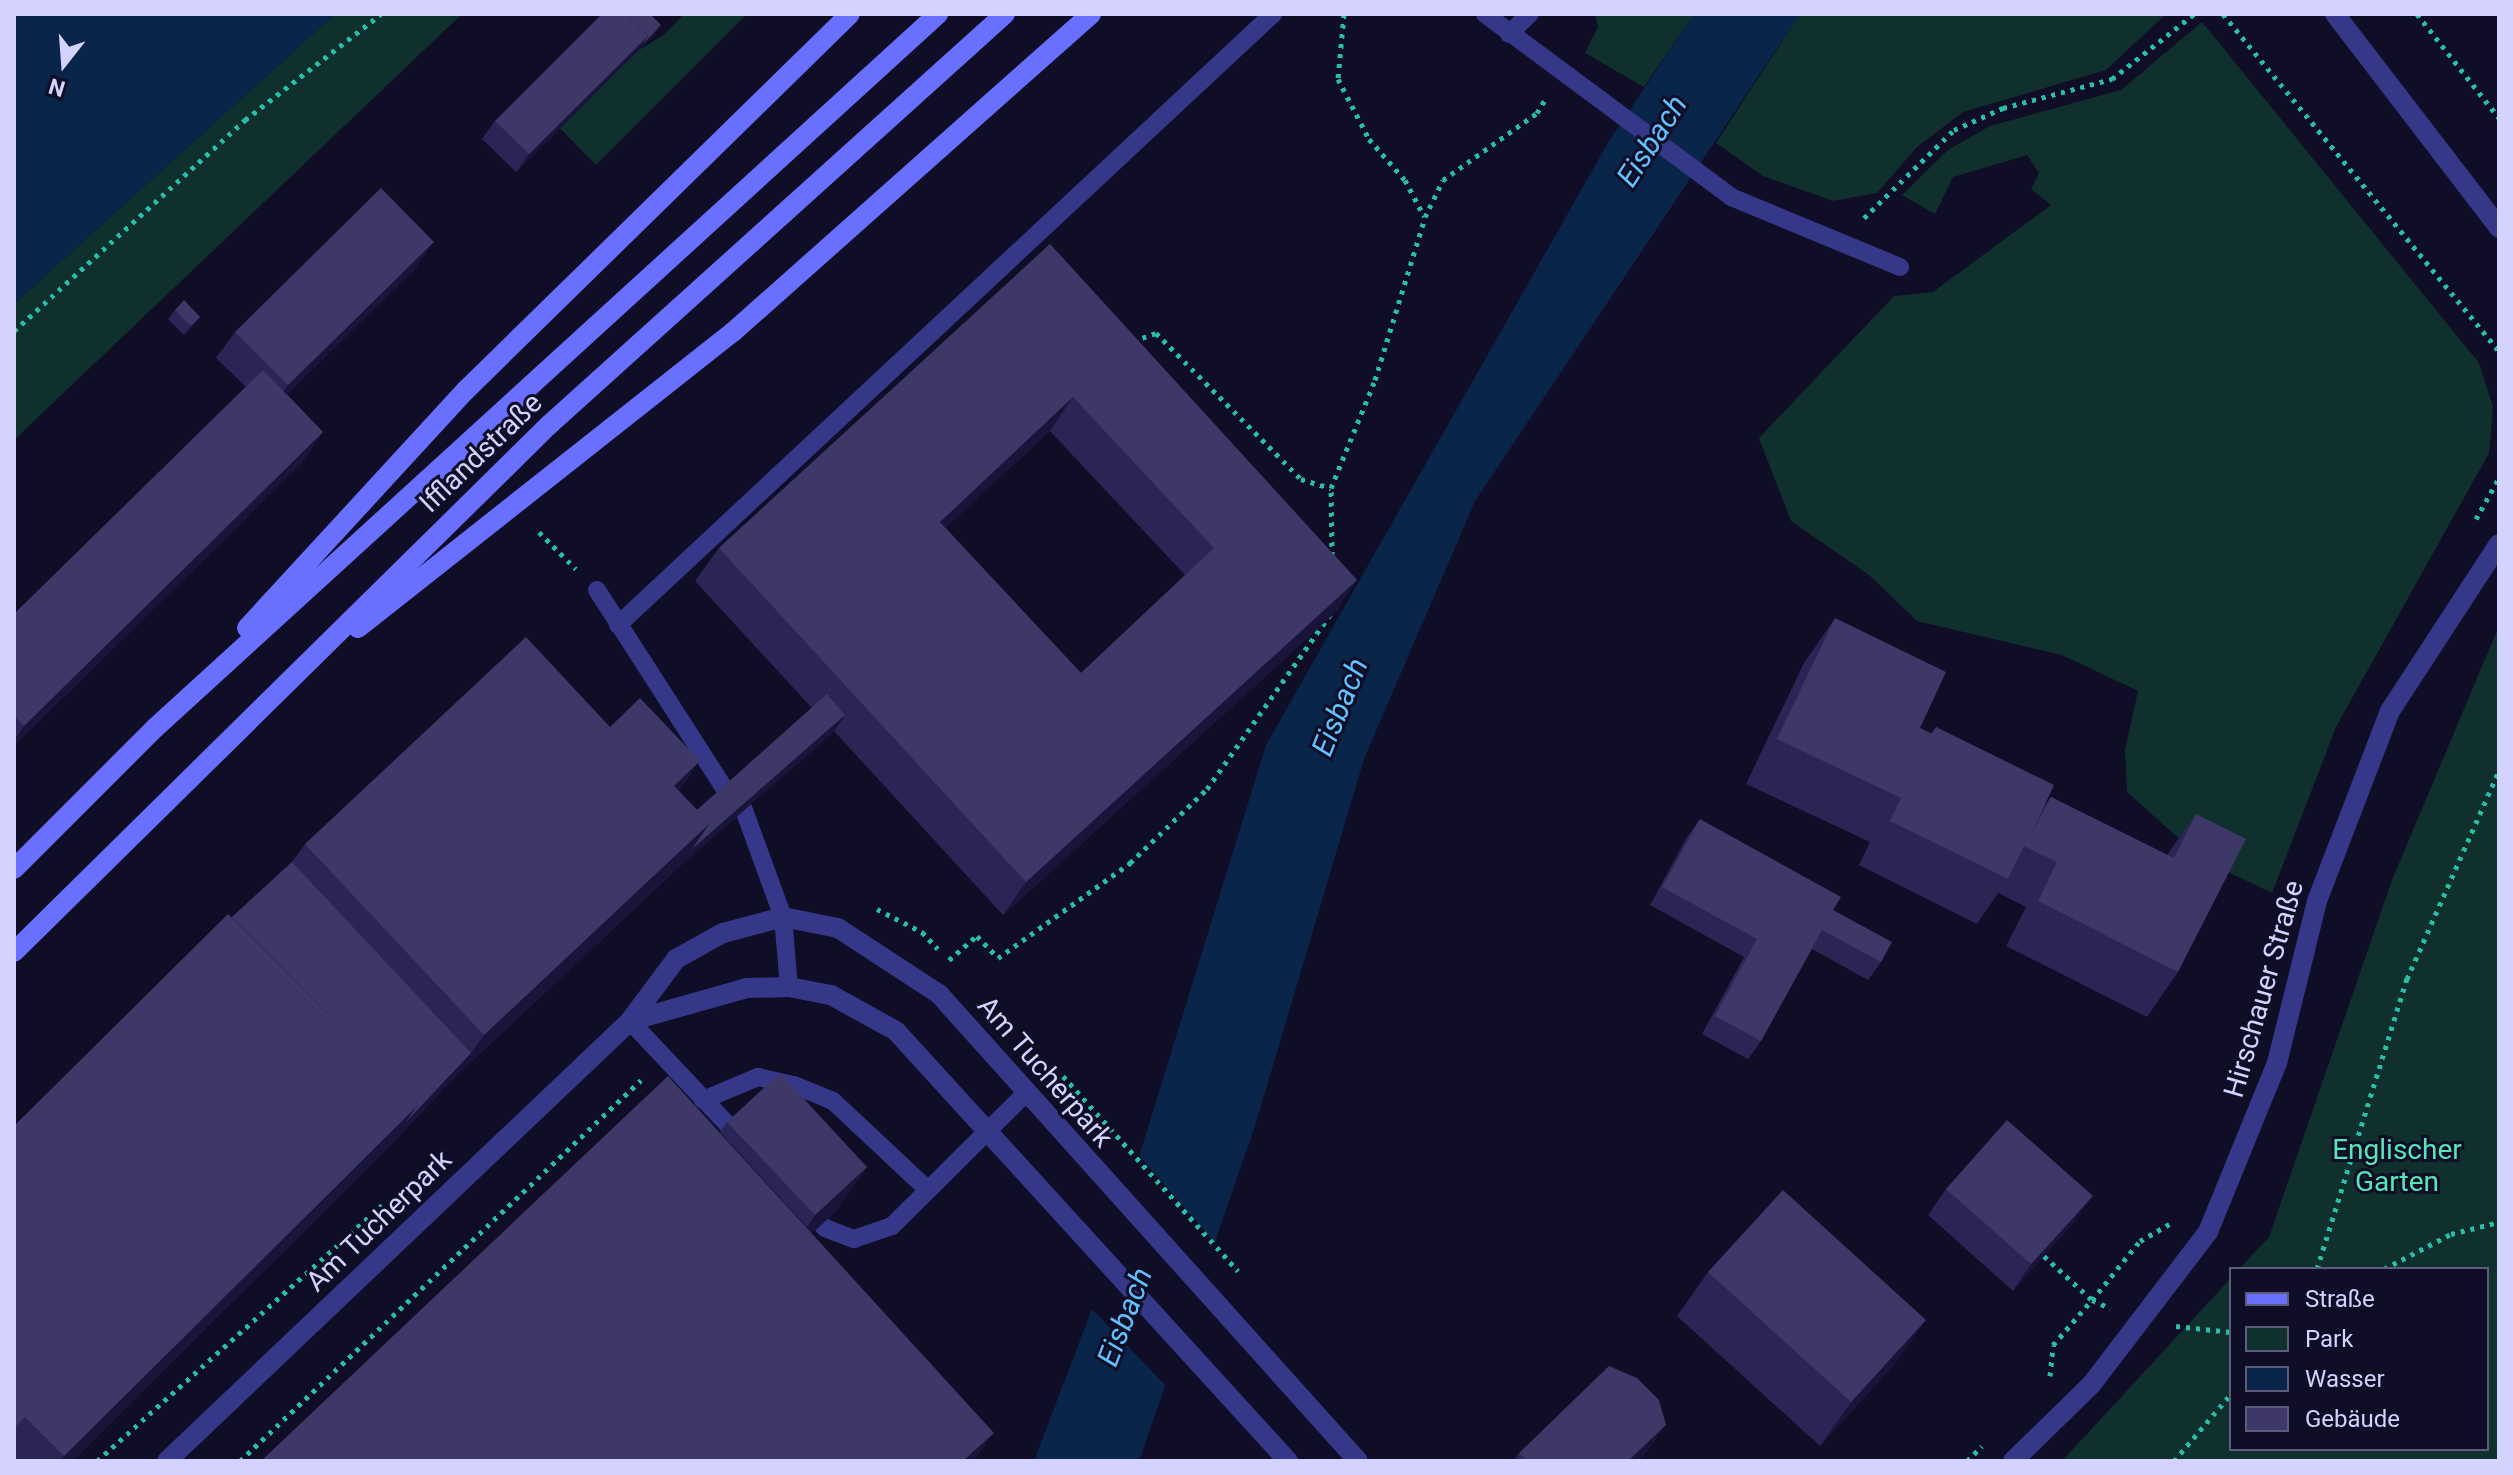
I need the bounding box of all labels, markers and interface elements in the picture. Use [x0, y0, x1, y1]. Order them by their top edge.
north arrow [24, 24, 104, 104]
text: N [46, 73, 68, 102]
water label: Eisbach [1609, 88, 1695, 194]
street label: Ifflandstraße [413, 386, 549, 520]
water label: Eisbach [1304, 653, 1376, 761]
street label: Hirschauer Straße [2217, 877, 2311, 1101]
street label: Am Tucherpark [970, 989, 1120, 1155]
park label: Englischer Garten [2332, 1133, 2462, 1199]
street label: Am Tucherpark [299, 1143, 459, 1299]
water label: Eisbach [1090, 1263, 1160, 1371]
legend [2229, 1267, 2489, 1451]
text: Straße [2305, 1285, 2375, 1313]
text: Park [2305, 1325, 2353, 1353]
text: Wasser [2305, 1365, 2385, 1393]
text: Gebäude [2305, 1405, 2400, 1433]

